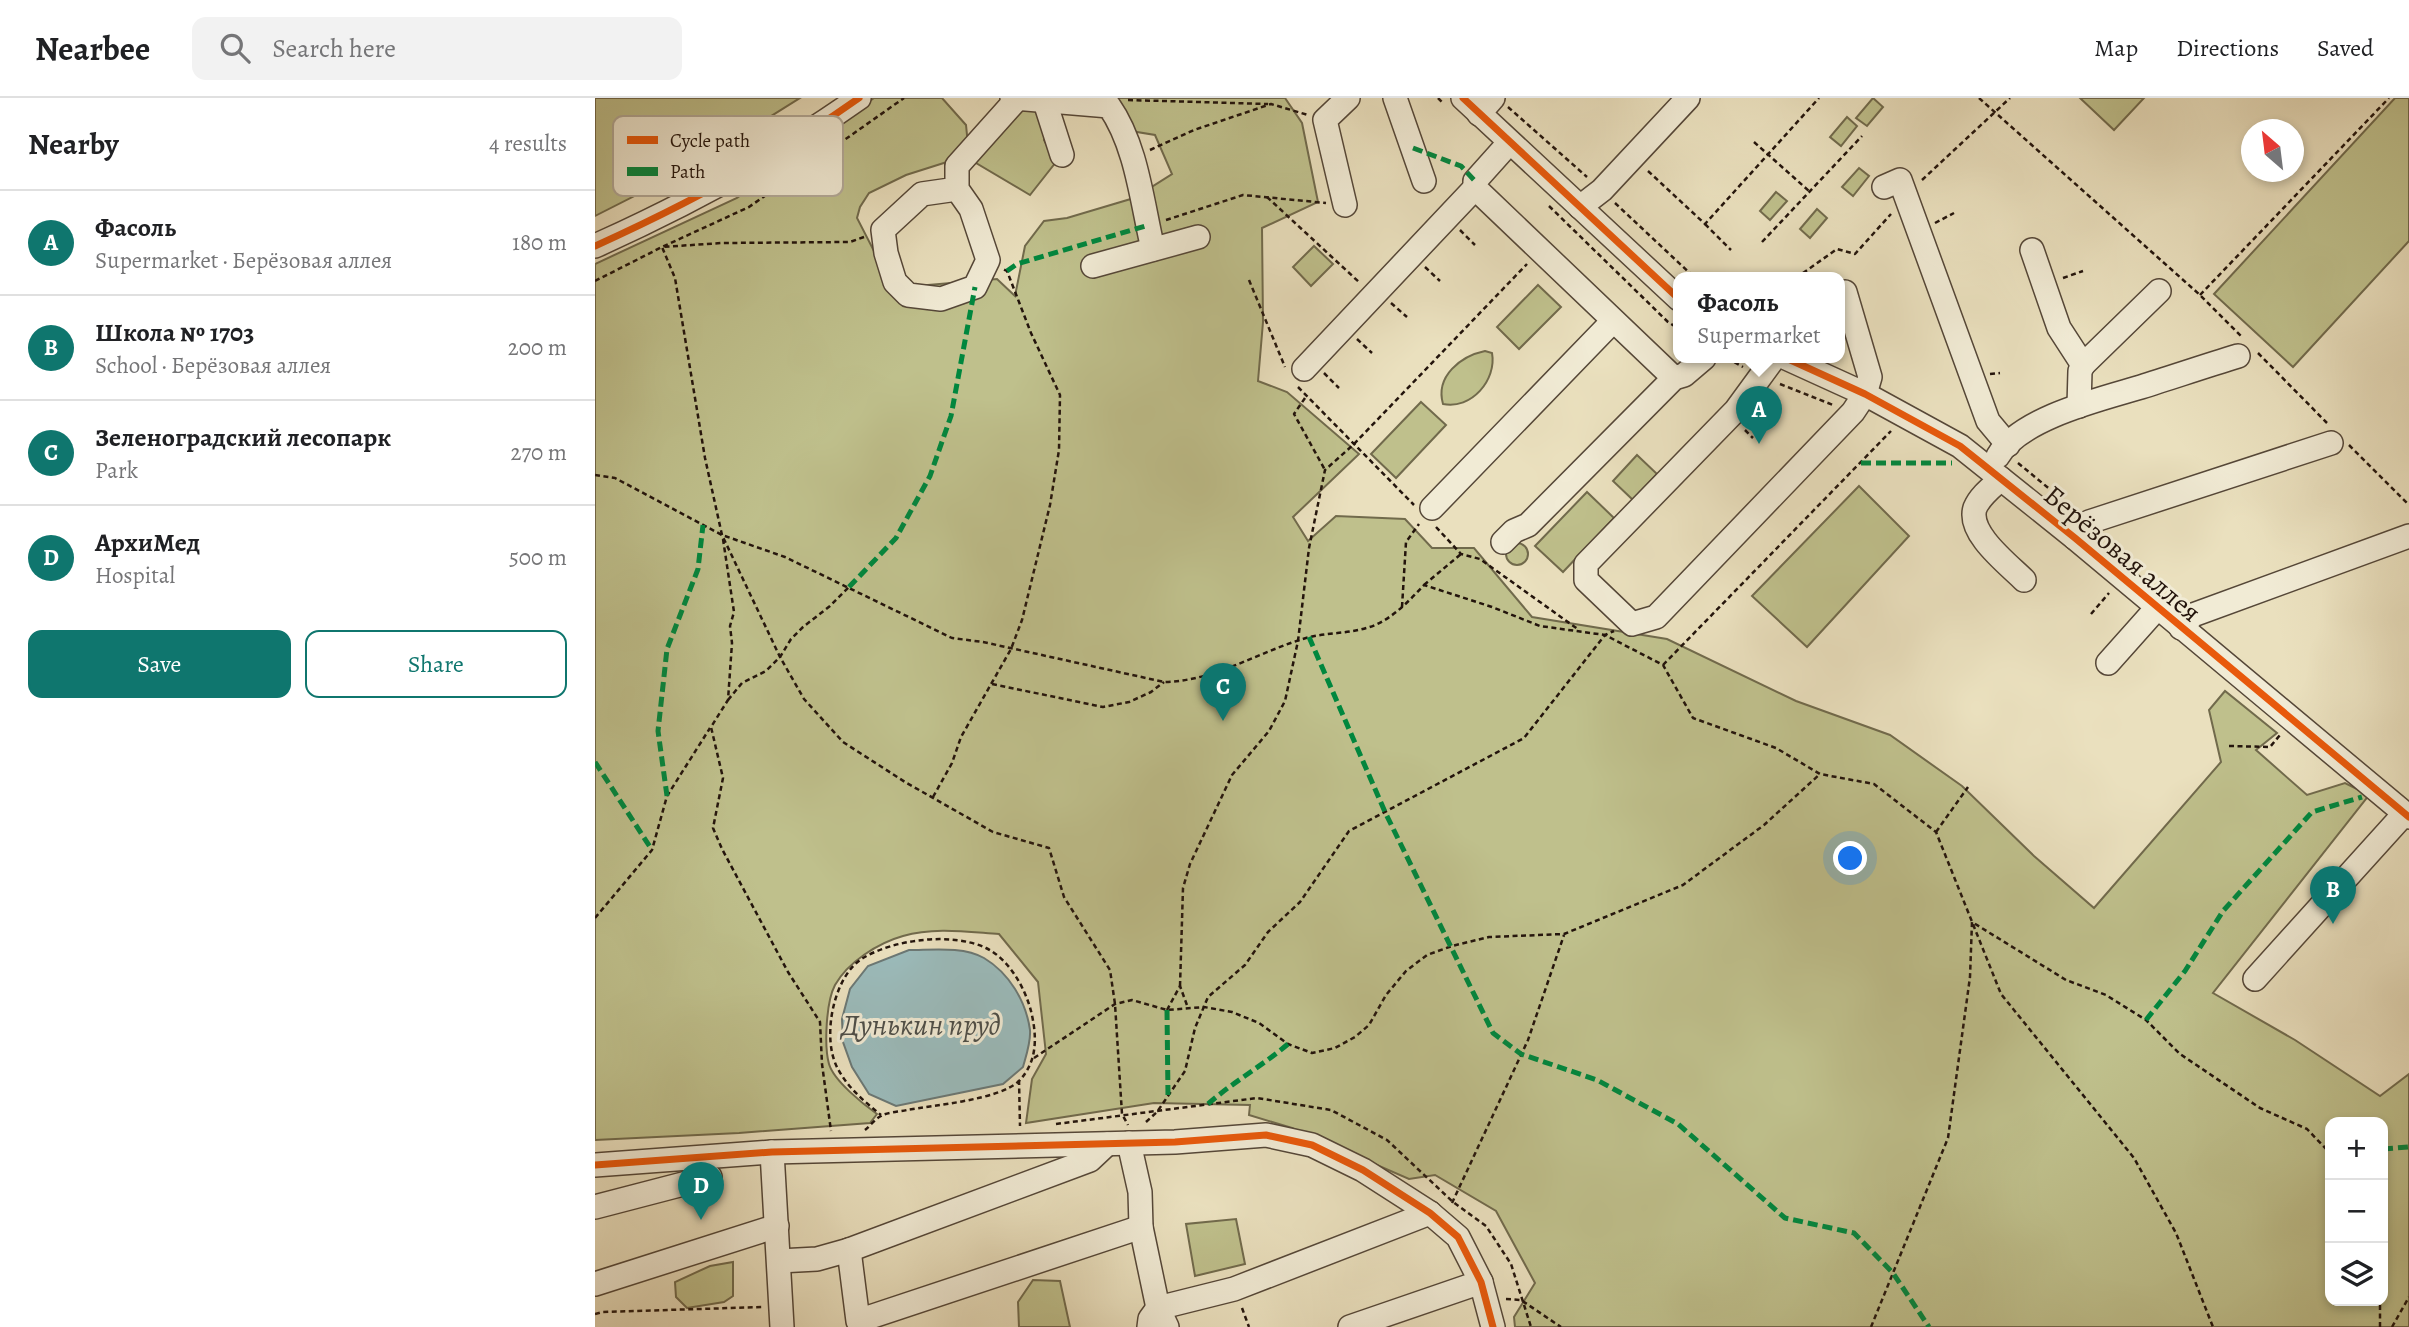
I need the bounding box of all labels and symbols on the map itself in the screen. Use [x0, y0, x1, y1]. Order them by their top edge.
legend [613, 116, 843, 196]
north arrow [2241, 119, 2304, 182]
text: Cycle path [670, 128, 750, 154]
text: Path [670, 159, 705, 185]
pin: A [1736, 386, 1782, 444]
street label: Берёзовая аллея [2035, 477, 2209, 631]
pin: C [1200, 663, 1246, 721]
your location [1833, 841, 1867, 875]
pin: B [2310, 866, 2356, 924]
water label: Дунькин пруд [839, 1005, 1001, 1045]
pin: D [678, 1162, 724, 1220]

